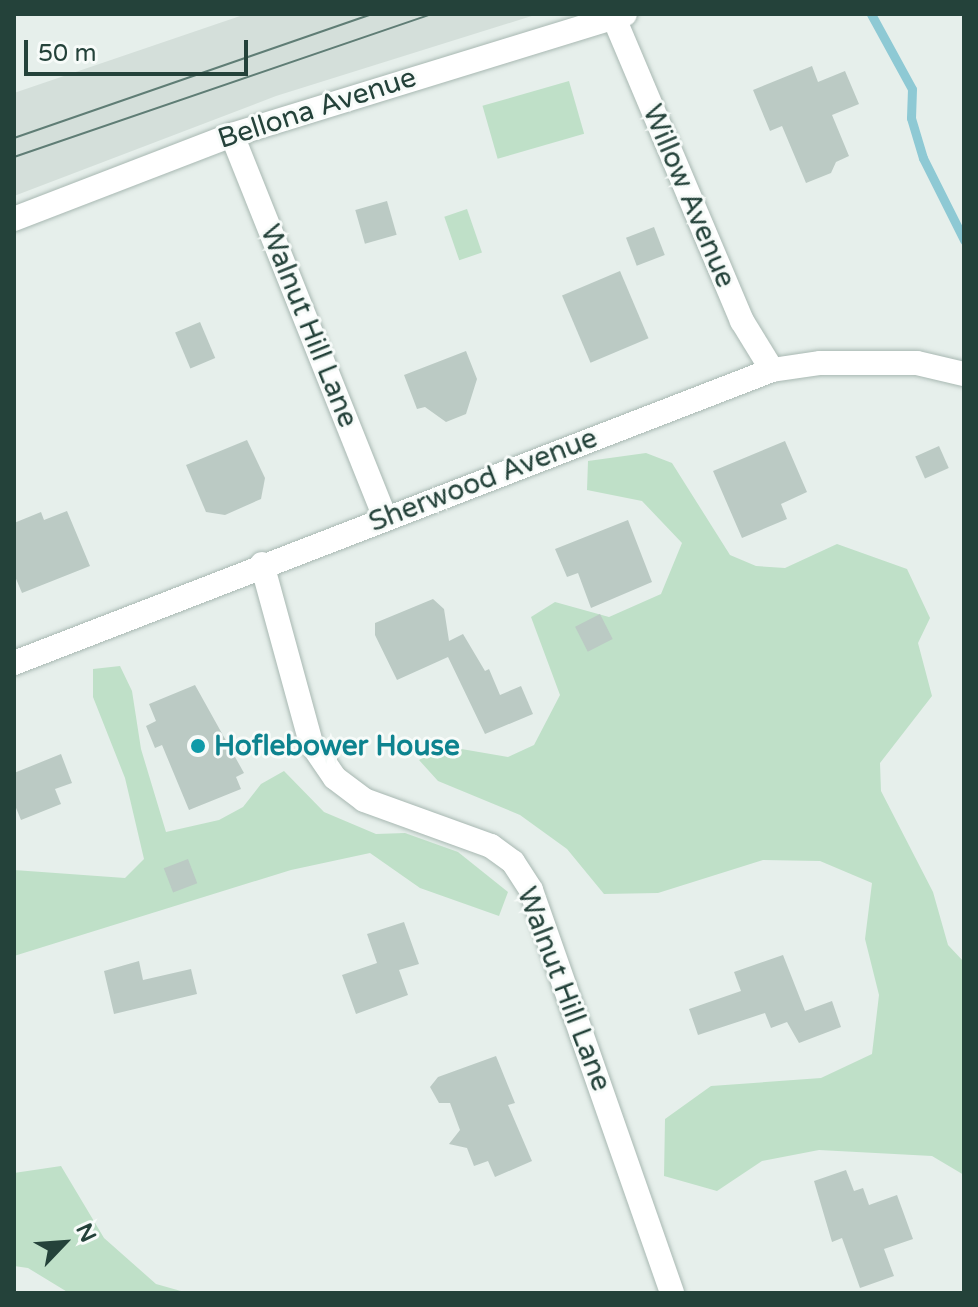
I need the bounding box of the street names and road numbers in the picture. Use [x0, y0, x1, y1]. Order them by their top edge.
street label: Bellona Avenue [214, 60, 420, 156]
street label: Willow Avenue [635, 99, 743, 293]
street label: Walnut Hill Lane [253, 220, 365, 432]
street label: Sherwood Avenue [364, 421, 602, 539]
street label: Walnut Hill Lane [510, 882, 618, 1096]

